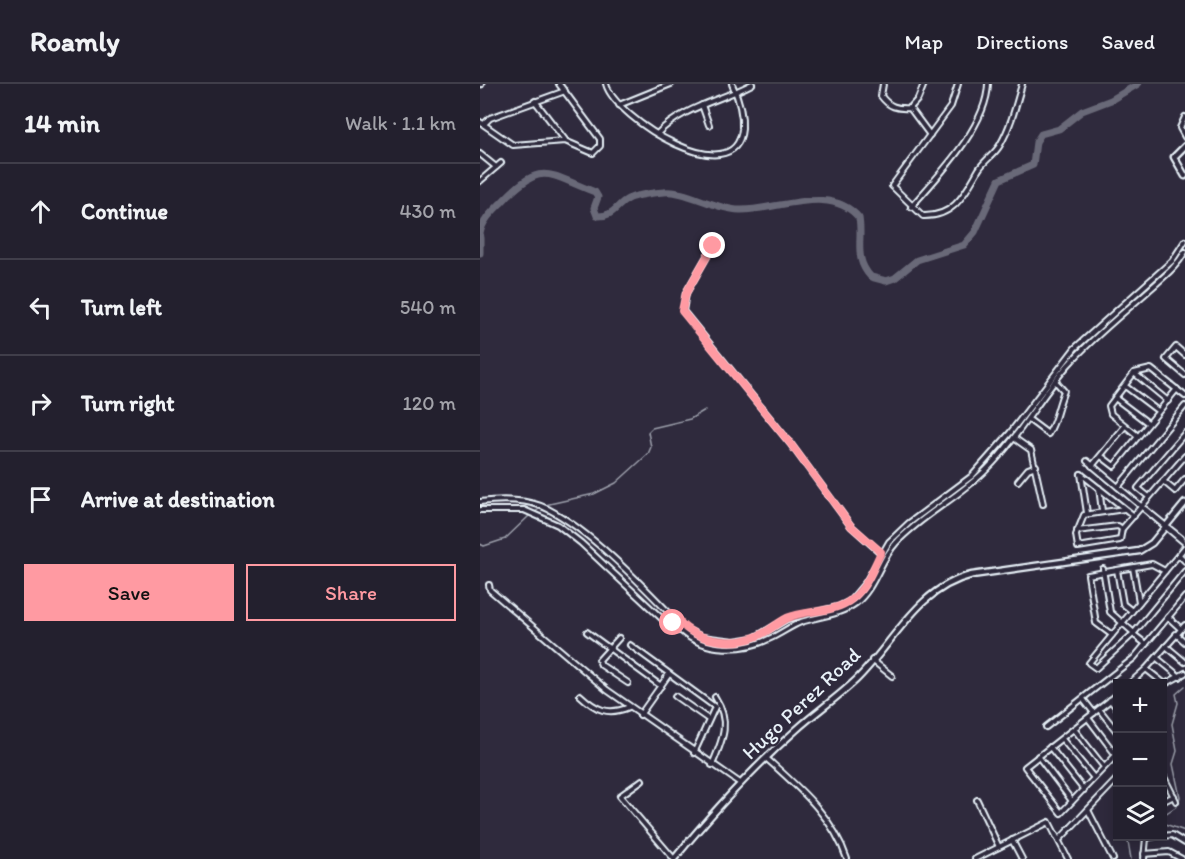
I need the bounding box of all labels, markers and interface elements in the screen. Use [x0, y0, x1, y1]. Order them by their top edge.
text: Roamly [30, 24, 120, 58]
text: Map [905, 29, 943, 54]
text: Directions [976, 29, 1068, 54]
text: Saved [1101, 29, 1155, 54]
text: 14 min [24, 107, 100, 139]
text: Walk · 1.1 km [345, 111, 456, 135]
icon: ahead [24, 195, 57, 228]
text: Continue [81, 198, 168, 225]
text: 430 m [399, 199, 456, 223]
route end [699, 232, 725, 258]
icon: left [24, 291, 57, 324]
text: Turn left [81, 294, 162, 321]
text: 540 m [400, 295, 456, 319]
icon: right [24, 387, 57, 420]
text: Turn right [81, 390, 175, 417]
text: 120 m [403, 391, 456, 415]
icon: arrive [24, 483, 57, 516]
text: Arrive at destination [81, 486, 275, 513]
button: Save [24, 564, 234, 621]
button: Share [246, 564, 456, 621]
route start [659, 609, 685, 635]
street label: Hugo Perez Road [737, 641, 866, 764]
map controls [1113, 679, 1167, 841]
button: + [1113, 679, 1167, 733]
button: − [1113, 733, 1167, 787]
button: layers [1113, 787, 1167, 841]

